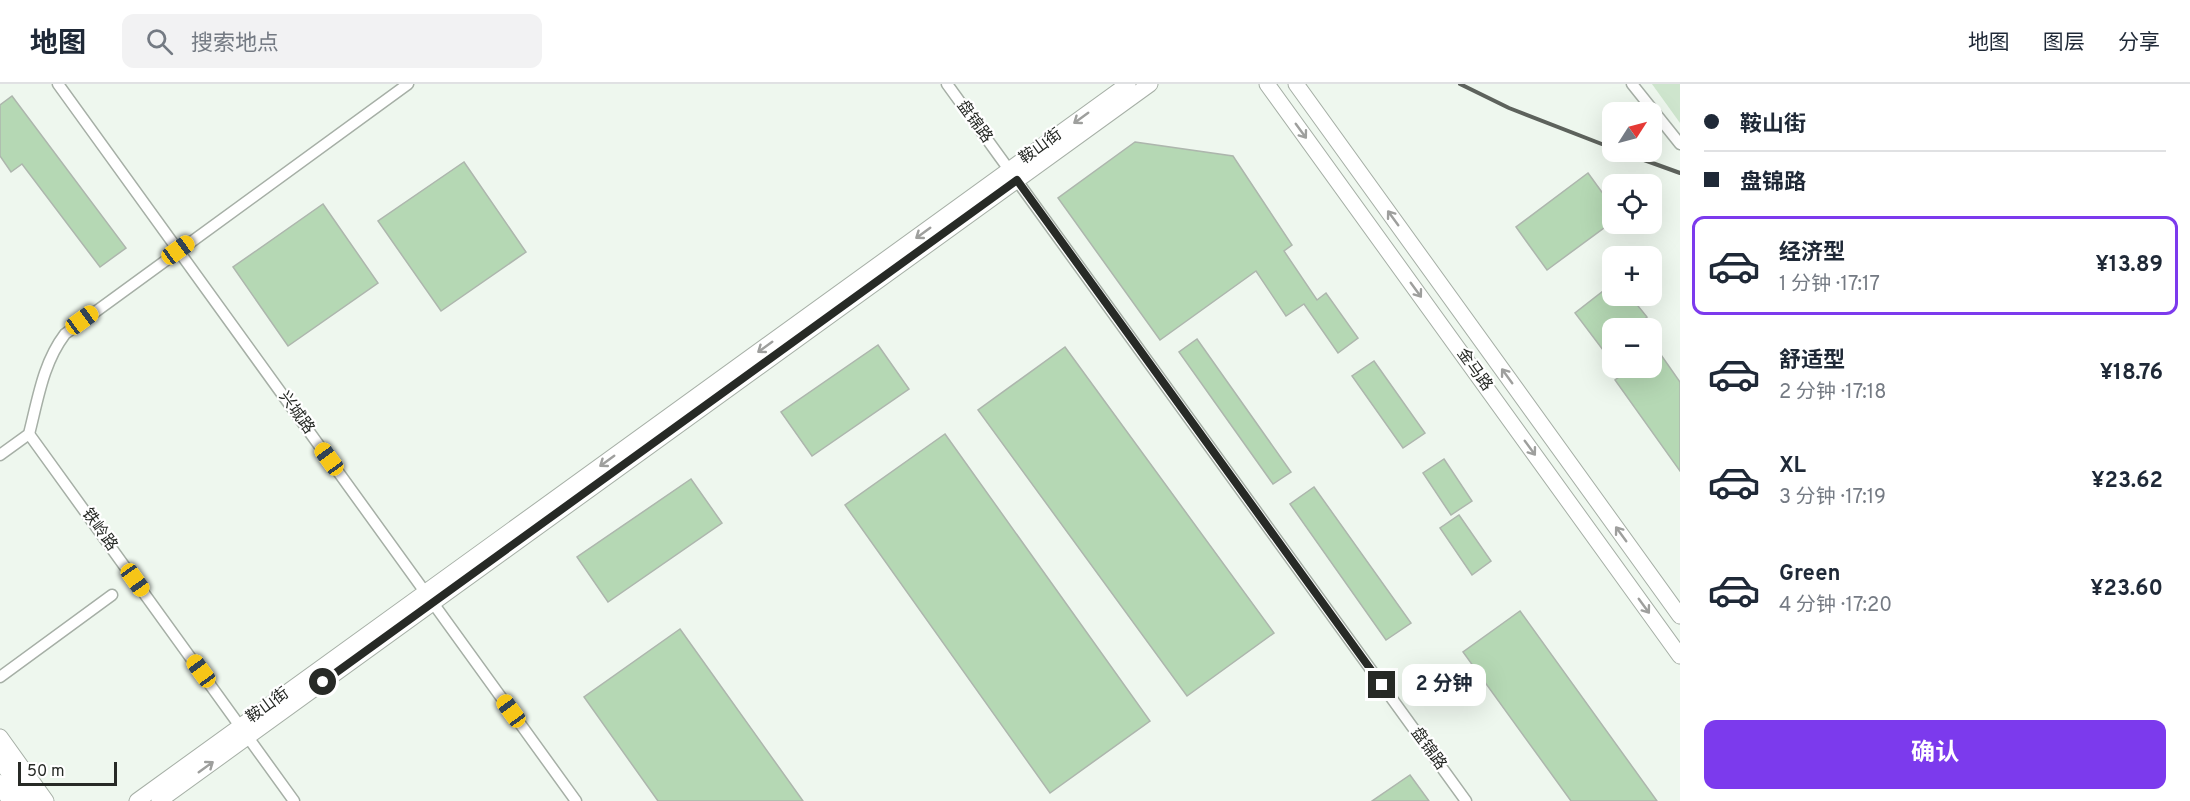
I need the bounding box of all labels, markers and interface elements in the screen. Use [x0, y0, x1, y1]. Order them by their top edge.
search box [122, 14, 542, 68]
icon: search [143, 25, 176, 58]
text: 地图 [30, 27, 86, 63]
text: 地图 [1968, 30, 2010, 57]
text: 图层 [2043, 30, 2085, 57]
text: 分享 [2118, 30, 2160, 57]
text: 搜索地点 [191, 31, 279, 58]
street label: 盘锦路 [952, 97, 996, 147]
north arrow [1602, 102, 1662, 162]
map controls [1602, 102, 1662, 378]
one-way arrow [1073, 112, 1089, 124]
text: 鞍山街 [1740, 112, 1806, 139]
one-way arrow [1295, 123, 1308, 139]
street label: 鞍山街 [1016, 125, 1066, 169]
text: 盘锦路 [1740, 170, 1806, 197]
button: locate [1602, 174, 1662, 234]
one-way arrow [1387, 210, 1399, 226]
one-way arrow [915, 226, 931, 239]
car [158, 232, 198, 268]
icon: car [1707, 239, 1761, 293]
text: 经济型 [1779, 240, 1845, 267]
button: + [1602, 246, 1662, 306]
text: ¥13.89 [2095, 252, 2163, 279]
text: 1 分钟 · 17:17 [1779, 272, 1880, 298]
one-way arrow [1409, 281, 1422, 297]
car [62, 302, 102, 338]
button: − [1602, 318, 1662, 378]
one-way arrow [757, 341, 773, 353]
street label: 金马路 [1452, 345, 1496, 395]
icon: car [1707, 347, 1761, 401]
text: 舒适型 [1779, 348, 1845, 375]
text: ¥18.76 [2100, 360, 2163, 387]
one-way arrow [1501, 368, 1513, 384]
text: 2 分钟 · 17:18 [1779, 380, 1887, 406]
street label: 兴城路 [274, 388, 318, 438]
car [311, 439, 347, 479]
one-way arrow [1524, 439, 1536, 455]
text: XL [1779, 453, 1806, 480]
one-way arrow [599, 455, 615, 467]
icon: car [1707, 455, 1761, 509]
text: ¥23.62 [2091, 468, 2163, 495]
text: 3 分钟 · 17:19 [1779, 485, 1886, 511]
street label: 铁岭路 [77, 505, 121, 555]
one-way arrow [1615, 527, 1627, 543]
car [117, 560, 153, 600]
text: Green [1779, 561, 1841, 588]
icon: car [1707, 563, 1761, 617]
text: ¥23.60 [2090, 576, 2163, 603]
text: 4 分钟 · 17:20 [1779, 593, 1892, 619]
one-way arrow [1638, 597, 1650, 613]
car [183, 651, 219, 691]
callout: 2 分钟 [1403, 664, 1487, 706]
route start [309, 668, 336, 695]
route end [1368, 671, 1395, 698]
text: 2 分钟 [1415, 672, 1473, 698]
street label: 鞍山街 [243, 684, 293, 728]
car [493, 691, 529, 731]
button: 确认 [1704, 720, 2166, 789]
street label: 盘锦路 [1406, 724, 1450, 774]
scale bar [18, 759, 117, 786]
one-way arrow [198, 761, 214, 773]
text: 50 m [27, 762, 65, 782]

